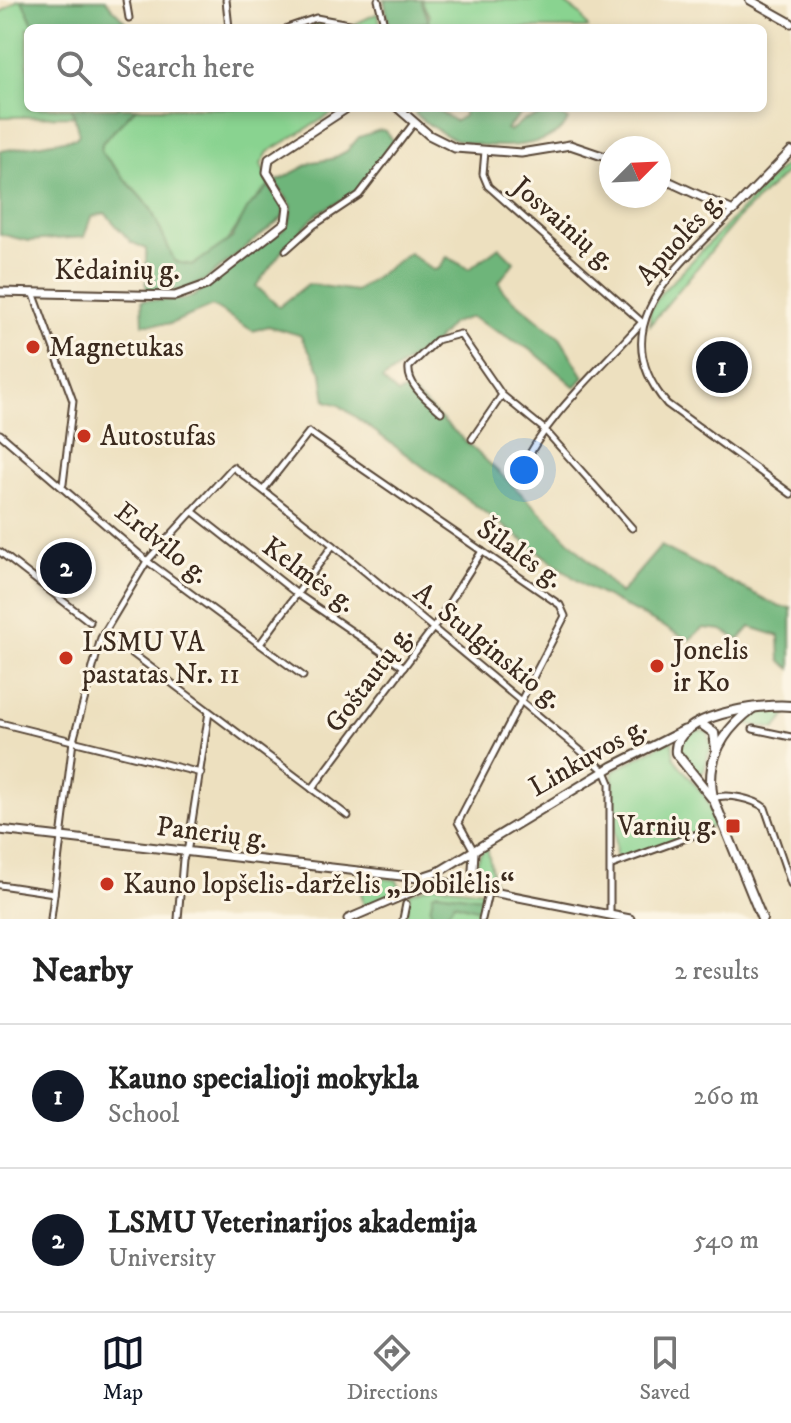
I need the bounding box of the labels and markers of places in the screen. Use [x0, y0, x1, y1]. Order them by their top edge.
place label: Magnetukas [49, 330, 184, 365]
pin: 1 [696, 337, 748, 397]
marker: Magnetukas [24, 338, 42, 356]
place label: Autostufas [100, 419, 216, 454]
marker: Autostufas [75, 427, 93, 445]
pin: 2 [40, 538, 92, 598]
place label: LSMU VA pastatas Nr. 11 [81, 625, 240, 692]
place label: Jonelis ir Ko [670, 633, 748, 700]
marker: LSMU VA pastatas Nr. 11 [57, 649, 75, 667]
marker: Jonelis ir Ko [648, 657, 666, 675]
place label: Varnių g. [616, 809, 717, 844]
marker: Varnių g. [724, 817, 742, 835]
place label: Kauno lopšelis-darželis „Dobilėlis“ [123, 867, 514, 902]
marker: Kauno lopšelis-darželis „Dobilėlis“ [98, 875, 116, 893]

